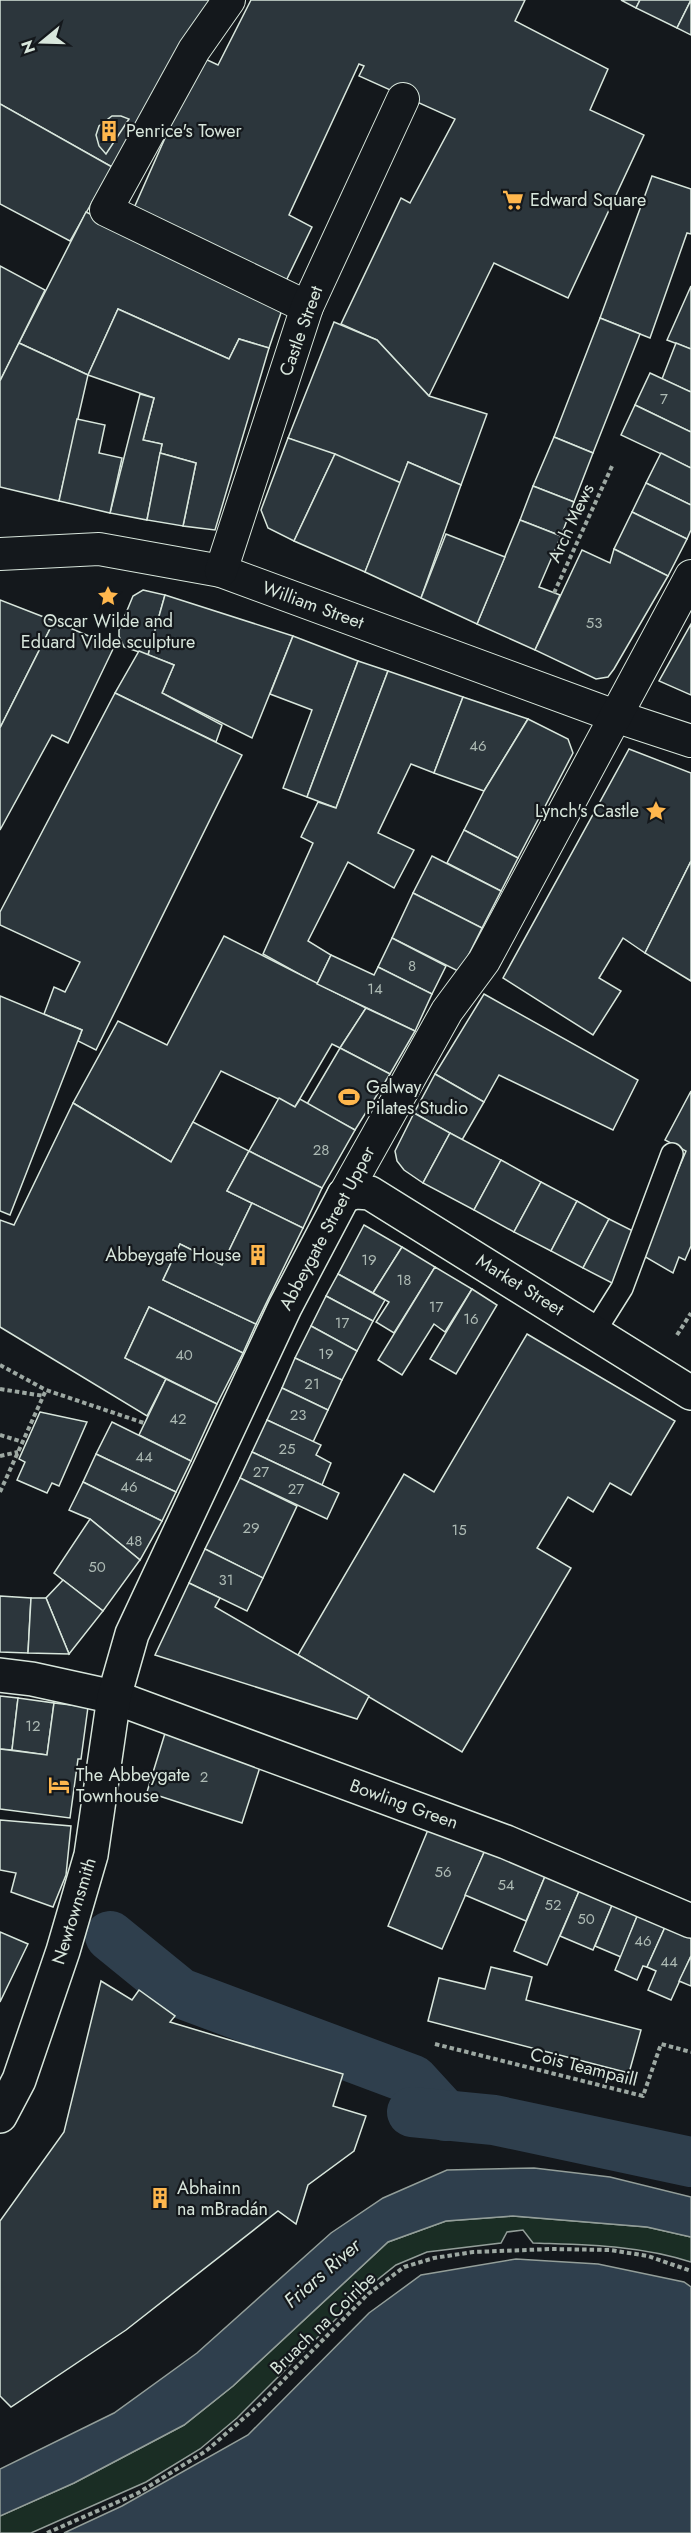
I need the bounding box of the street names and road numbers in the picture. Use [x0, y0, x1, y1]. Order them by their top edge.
street label: Castle Street [273, 282, 330, 380]
street label: Arch Mews [541, 479, 601, 567]
street label: William Street [259, 575, 368, 636]
street label: Abbeygate Street Upper [273, 1141, 382, 1315]
street label: Market Street [471, 1248, 569, 1323]
street label: Bowling Green [346, 1772, 462, 1836]
street label: Newtownsmith [45, 1854, 103, 1968]
street label: Cois Teampaill [528, 2041, 640, 2093]
street label: Bruach na Coiribe [264, 2266, 382, 2380]

